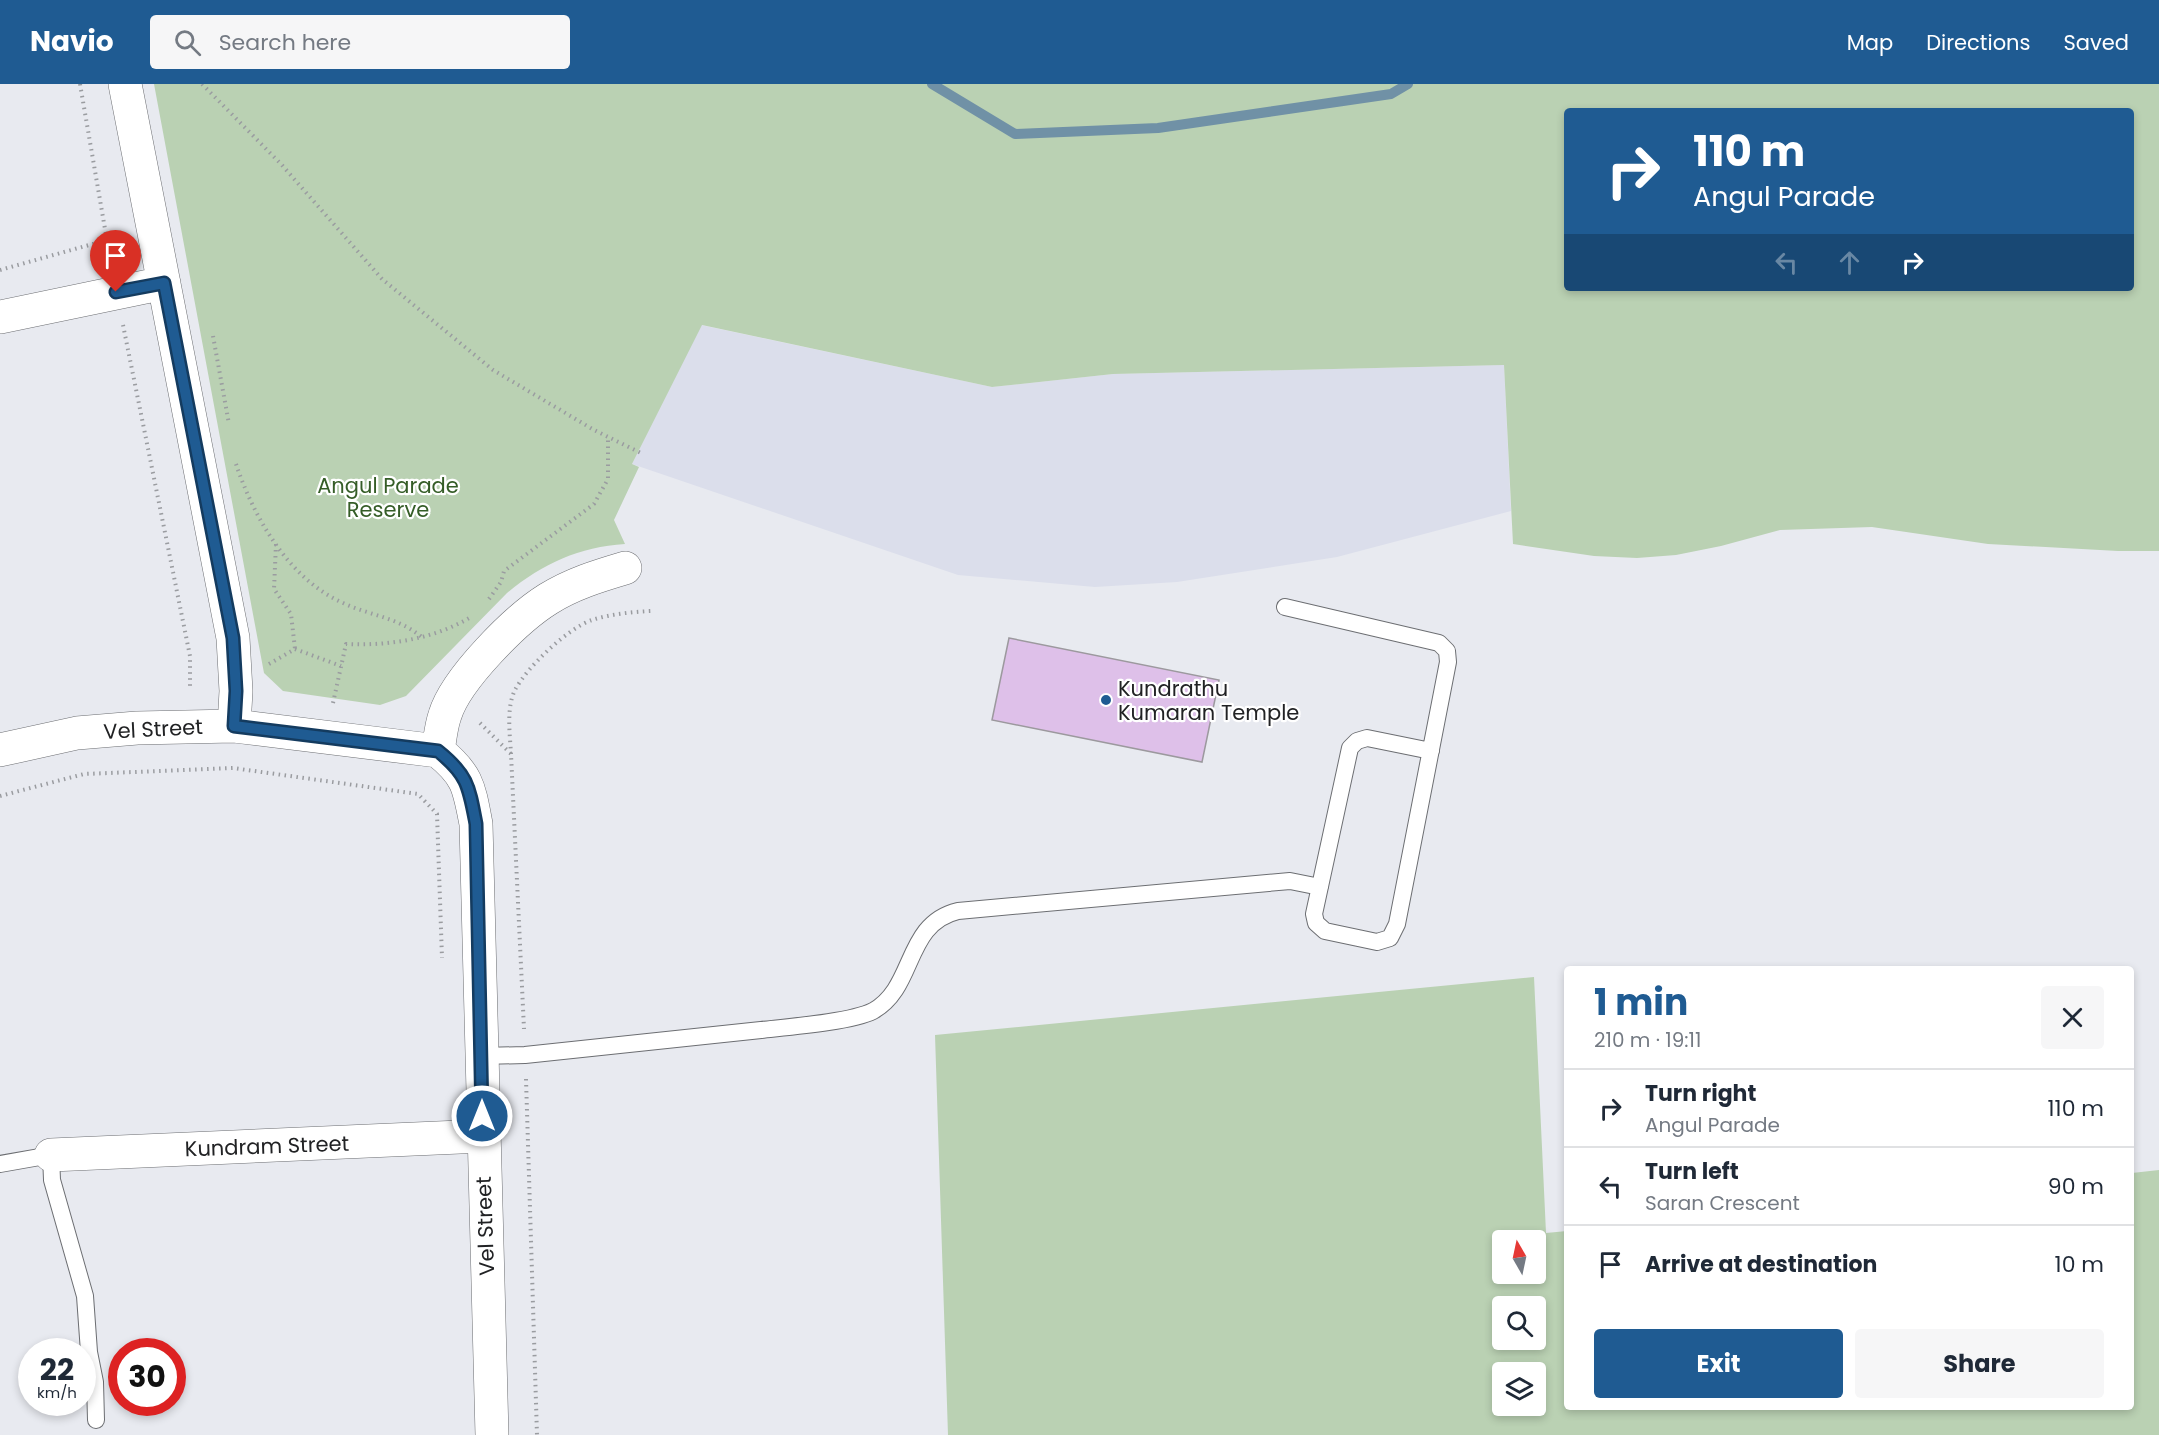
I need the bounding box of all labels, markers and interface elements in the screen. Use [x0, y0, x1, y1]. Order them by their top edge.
search box [150, 15, 570, 69]
text: Navio [30, 22, 114, 61]
icon: search [171, 26, 204, 59]
text: Search here [219, 27, 351, 58]
text: Map [1847, 28, 1893, 57]
text: Directions [1926, 28, 2030, 57]
text: Saved [2063, 28, 2129, 57]
text: 110 m [1693, 122, 1805, 181]
icon: right [1594, 132, 1672, 210]
text: Angul Parade [1693, 178, 1875, 215]
pin [90, 230, 141, 292]
icon: arrive [99, 239, 132, 272]
icon: left [1770, 246, 1803, 279]
icon: ahead [1833, 246, 1866, 279]
icon: right [1896, 246, 1929, 279]
park label: Angul Parade Reserve [317, 471, 459, 524]
place label: Kundrathu Kumaran Temple [1118, 674, 1299, 727]
marker: Kundrathu Kumaran Temple [1099, 693, 1113, 707]
street label: Vel Street [103, 712, 203, 746]
text: 1 min [1594, 977, 1688, 1028]
button: close [2041, 986, 2104, 1049]
text: 210 m · 19:11 [1594, 1026, 1701, 1054]
text: Turn right [1645, 1078, 1756, 1109]
position arrow [450, 1084, 514, 1148]
icon: right [1594, 1092, 1627, 1125]
text: 110 m [2048, 1093, 2104, 1124]
text: Angul Parade [1645, 1111, 1780, 1139]
street label: Kundram Street [184, 1129, 350, 1163]
text: Turn left [1645, 1156, 1739, 1187]
icon: left [1594, 1170, 1627, 1203]
text: 90 m [2048, 1171, 2104, 1202]
street label: Vel Street [469, 1176, 501, 1276]
text: Saran Crescent [1645, 1189, 1800, 1217]
north arrow [1492, 1230, 1546, 1284]
map controls [1492, 1230, 1546, 1416]
icon: arrive [1594, 1248, 1627, 1281]
text: Arrive at destination [1645, 1249, 1877, 1280]
text: 10 m [2055, 1249, 2104, 1280]
button: search [1492, 1296, 1546, 1350]
button: Exit [1594, 1329, 1843, 1398]
button: Share [1855, 1329, 2104, 1398]
speed limit sign: 30 [108, 1338, 186, 1416]
text: 22 [40, 1348, 74, 1391]
button: layers [1492, 1362, 1546, 1416]
text: km/h [37, 1382, 77, 1403]

